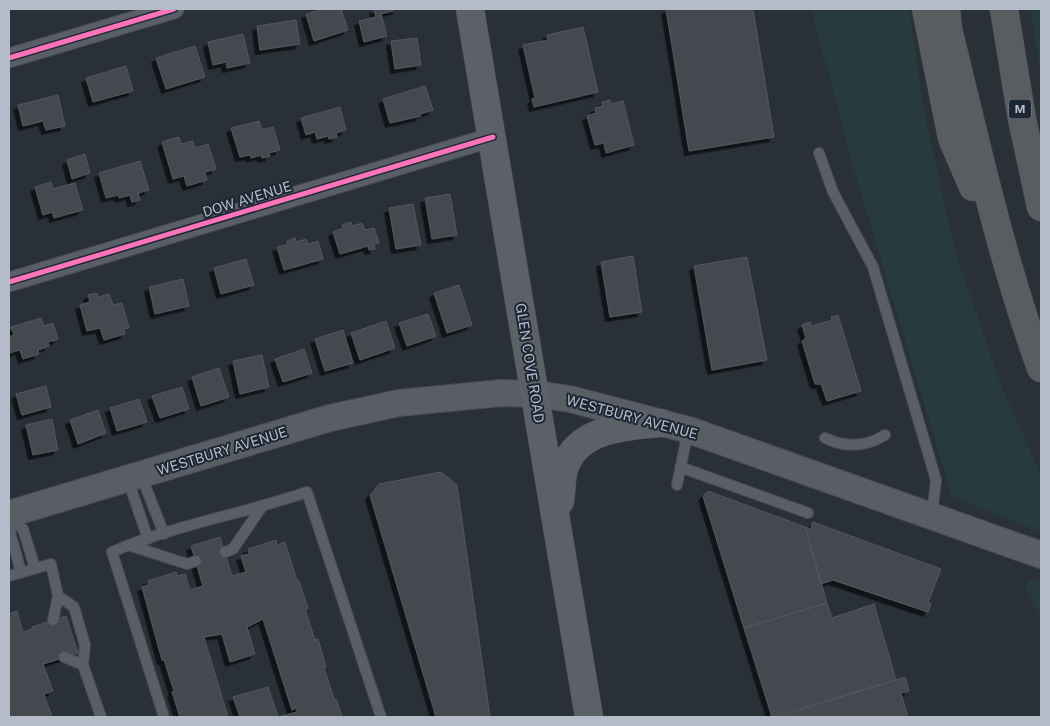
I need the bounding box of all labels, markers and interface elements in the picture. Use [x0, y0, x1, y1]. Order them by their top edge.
road number: M [1009, 100, 1031, 118]
street label: DOW AVENUE [201, 178, 293, 220]
street label: GLEN COVE ROAD [513, 302, 547, 424]
street label: WESTBURY AVENUE [565, 392, 699, 442]
street label: WESTBURY AVENUE [155, 424, 289, 478]

